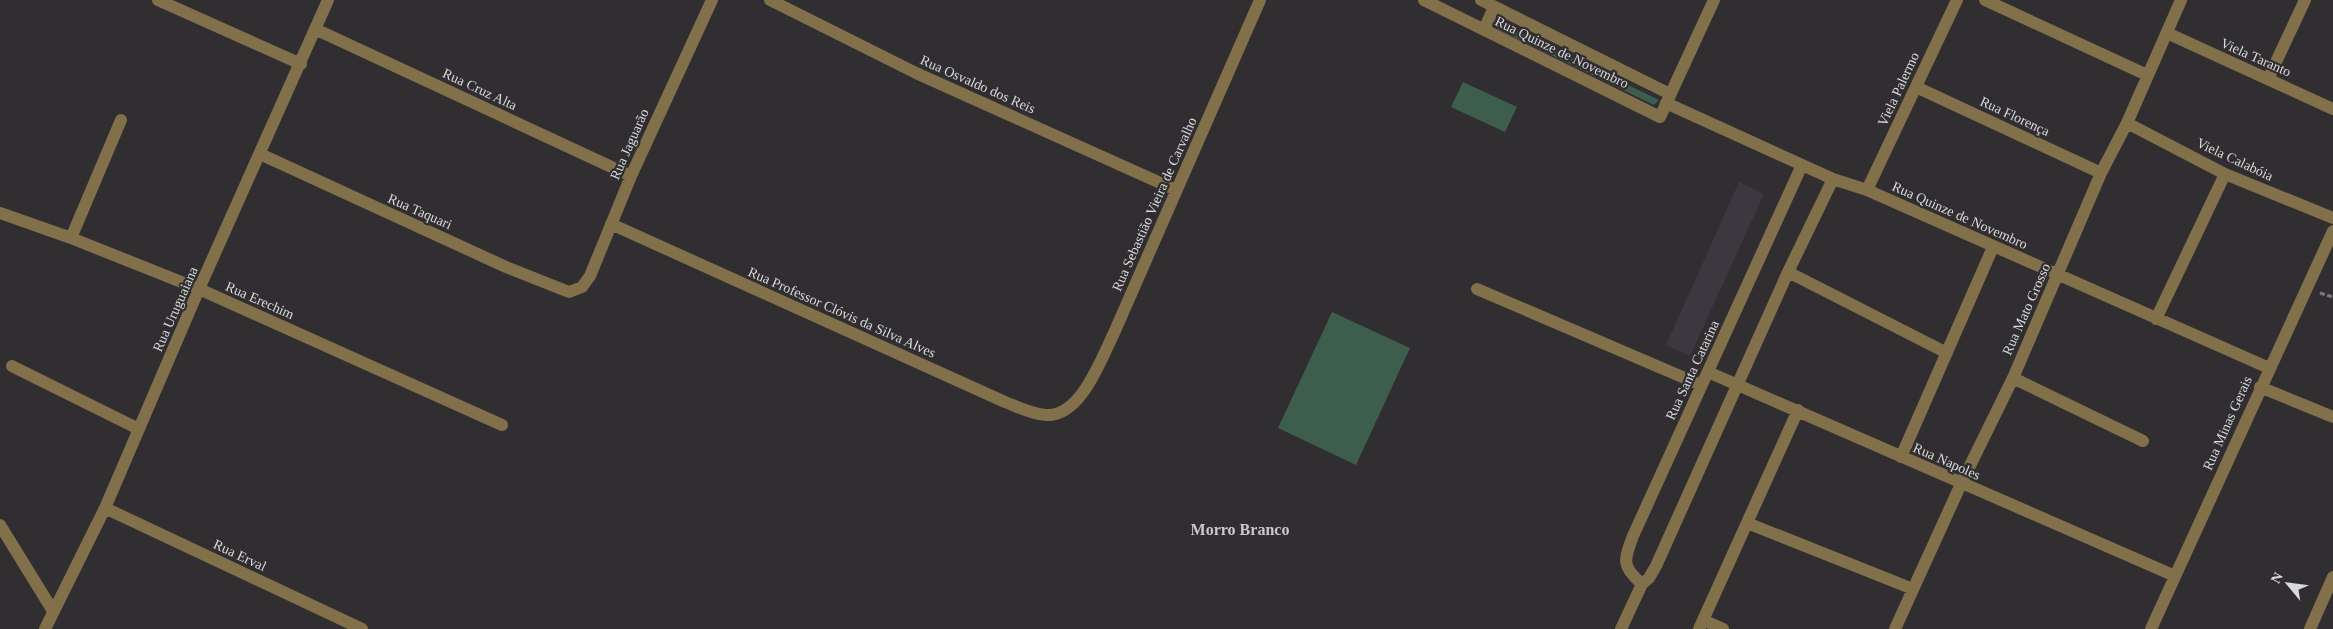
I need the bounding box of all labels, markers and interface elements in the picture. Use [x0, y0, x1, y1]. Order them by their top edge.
street label: Rua Quinze de Novembro [1493, 14, 1631, 91]
street label: Viela Taranto [2218, 35, 2293, 80]
street label: Viela Palermo [1875, 50, 1922, 128]
street label: Rua Osvaldo dos Reis [918, 52, 1038, 117]
street label: Rua Cruz Alta [440, 66, 520, 114]
street label: Rua Florença [1978, 94, 2053, 139]
street label: Rua Jaguarão [607, 107, 652, 182]
street label: Rua Sebastião Vieira de Carvalho [1109, 115, 1200, 293]
street label: Viela Calabóia [2194, 135, 2276, 184]
street label: Rua Quinze de Novembro [1890, 179, 2030, 252]
street label: Rua Taquari [386, 191, 454, 232]
street label: Rua Mato Grosso [2000, 261, 2053, 357]
street label: Rua Uruguaiana [150, 264, 201, 354]
street label: Rua Professor Clóvis da Silva Alves [746, 264, 938, 361]
street label: Rua Erechim [223, 279, 297, 322]
street label: Rua Santa Catarina [1663, 317, 1722, 422]
street label: Rua Minas Gerais [2200, 374, 2255, 472]
street label: Rua Napoles [1911, 440, 1983, 483]
district label: Morro Branco [1191, 521, 1289, 538]
street label: Rua Erval [211, 537, 269, 574]
north arrow [2263, 559, 2313, 609]
text: N [2268, 570, 2286, 586]

